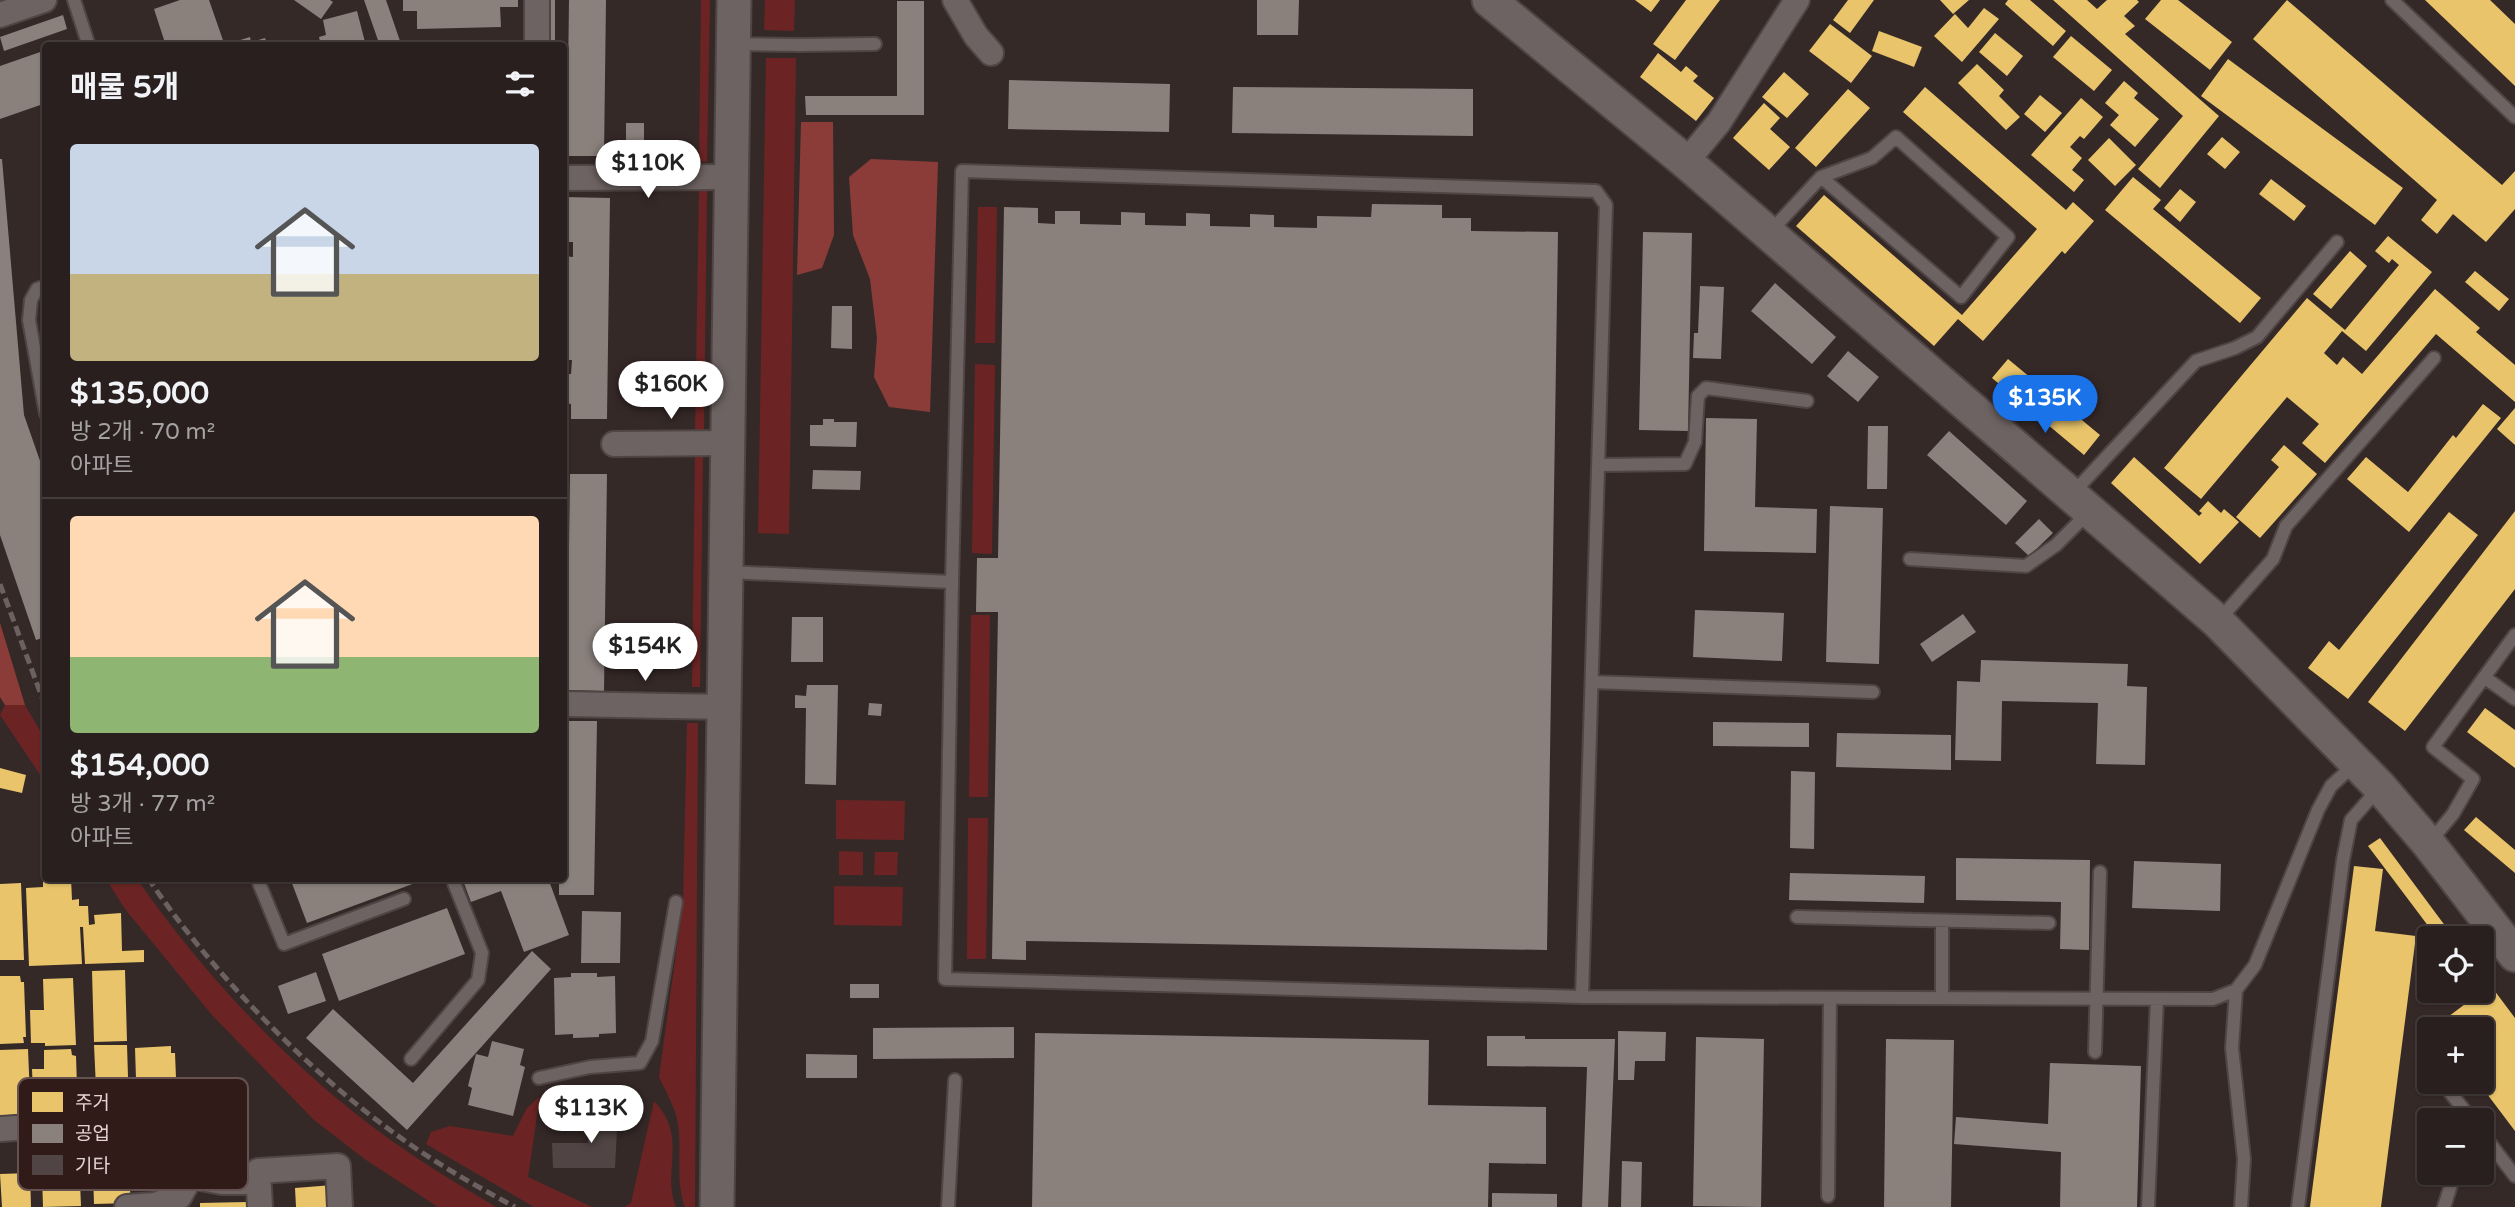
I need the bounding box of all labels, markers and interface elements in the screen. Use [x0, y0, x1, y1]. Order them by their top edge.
icon: filters [501, 65, 539, 103]
text: 매물 5개 [70, 69, 179, 106]
pin: $110K [599, 140, 697, 200]
text: $110K [612, 149, 684, 177]
icon: home [242, 189, 368, 315]
pin: $160K [622, 362, 720, 421]
text: $160K [635, 370, 707, 398]
text: $135,000 [70, 375, 209, 412]
pin: $135K [1996, 376, 2094, 435]
text: $135K [2009, 384, 2081, 412]
text: 방 2개 · 70 m² [70, 418, 215, 446]
text: 아파트 [70, 452, 133, 480]
icon: home [242, 561, 368, 687]
pin: $154K [596, 624, 694, 683]
text: $154K [609, 632, 681, 660]
text: $154,000 [70, 747, 209, 784]
text: 방 3개 · 77 m² [70, 790, 215, 818]
text: 아파트 [70, 824, 133, 852]
map controls [2417, 926, 2494, 1185]
button: locate [2417, 926, 2494, 1003]
button: + [2417, 1017, 2494, 1094]
legend [18, 1078, 248, 1190]
pin: $113K [542, 1086, 640, 1145]
text: 주거 [75, 1092, 110, 1114]
text: $113K [555, 1094, 627, 1122]
button: − [2417, 1108, 2494, 1185]
text: 공업 [75, 1123, 110, 1145]
text: 기타 [75, 1155, 110, 1177]

